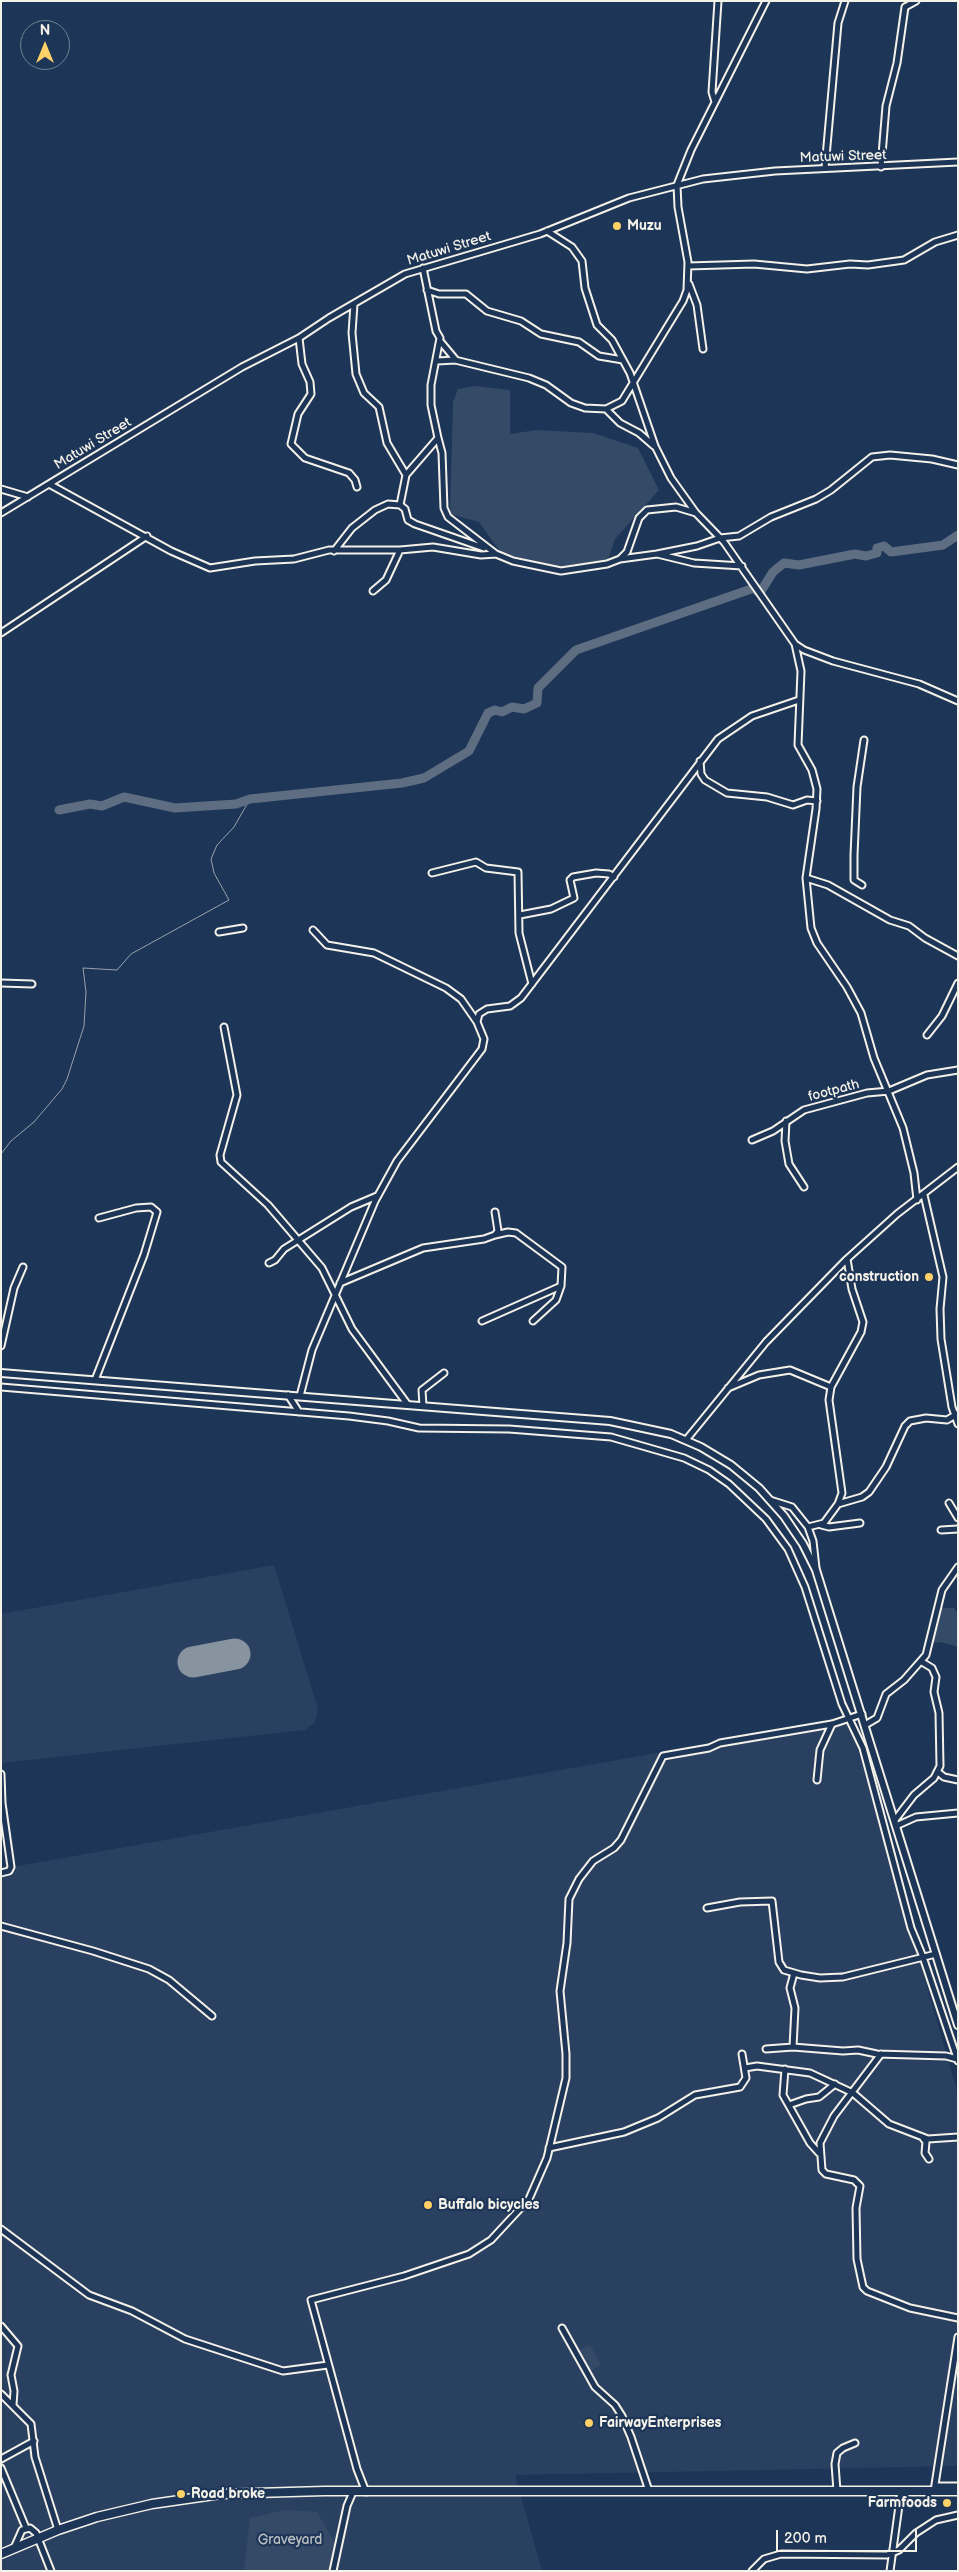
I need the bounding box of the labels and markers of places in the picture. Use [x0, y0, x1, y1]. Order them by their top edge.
place label: Muzu [627, 218, 662, 234]
marker: Muzu [611, 220, 623, 232]
place label: construction [839, 1269, 919, 1285]
marker: construction [923, 1271, 935, 1283]
place label: Buffalo bicycles [438, 2197, 539, 2213]
marker: Buffalo bicycles [422, 2199, 434, 2211]
place label: FairwayEnterprises [599, 2415, 721, 2431]
marker: FairwayEnterprises [583, 2417, 595, 2429]
place label: Road broke [191, 2486, 265, 2502]
marker: Road broke [175, 2488, 187, 2500]
place label: Farmfoods [868, 2495, 937, 2511]
marker: Farmfoods [941, 2497, 953, 2509]

